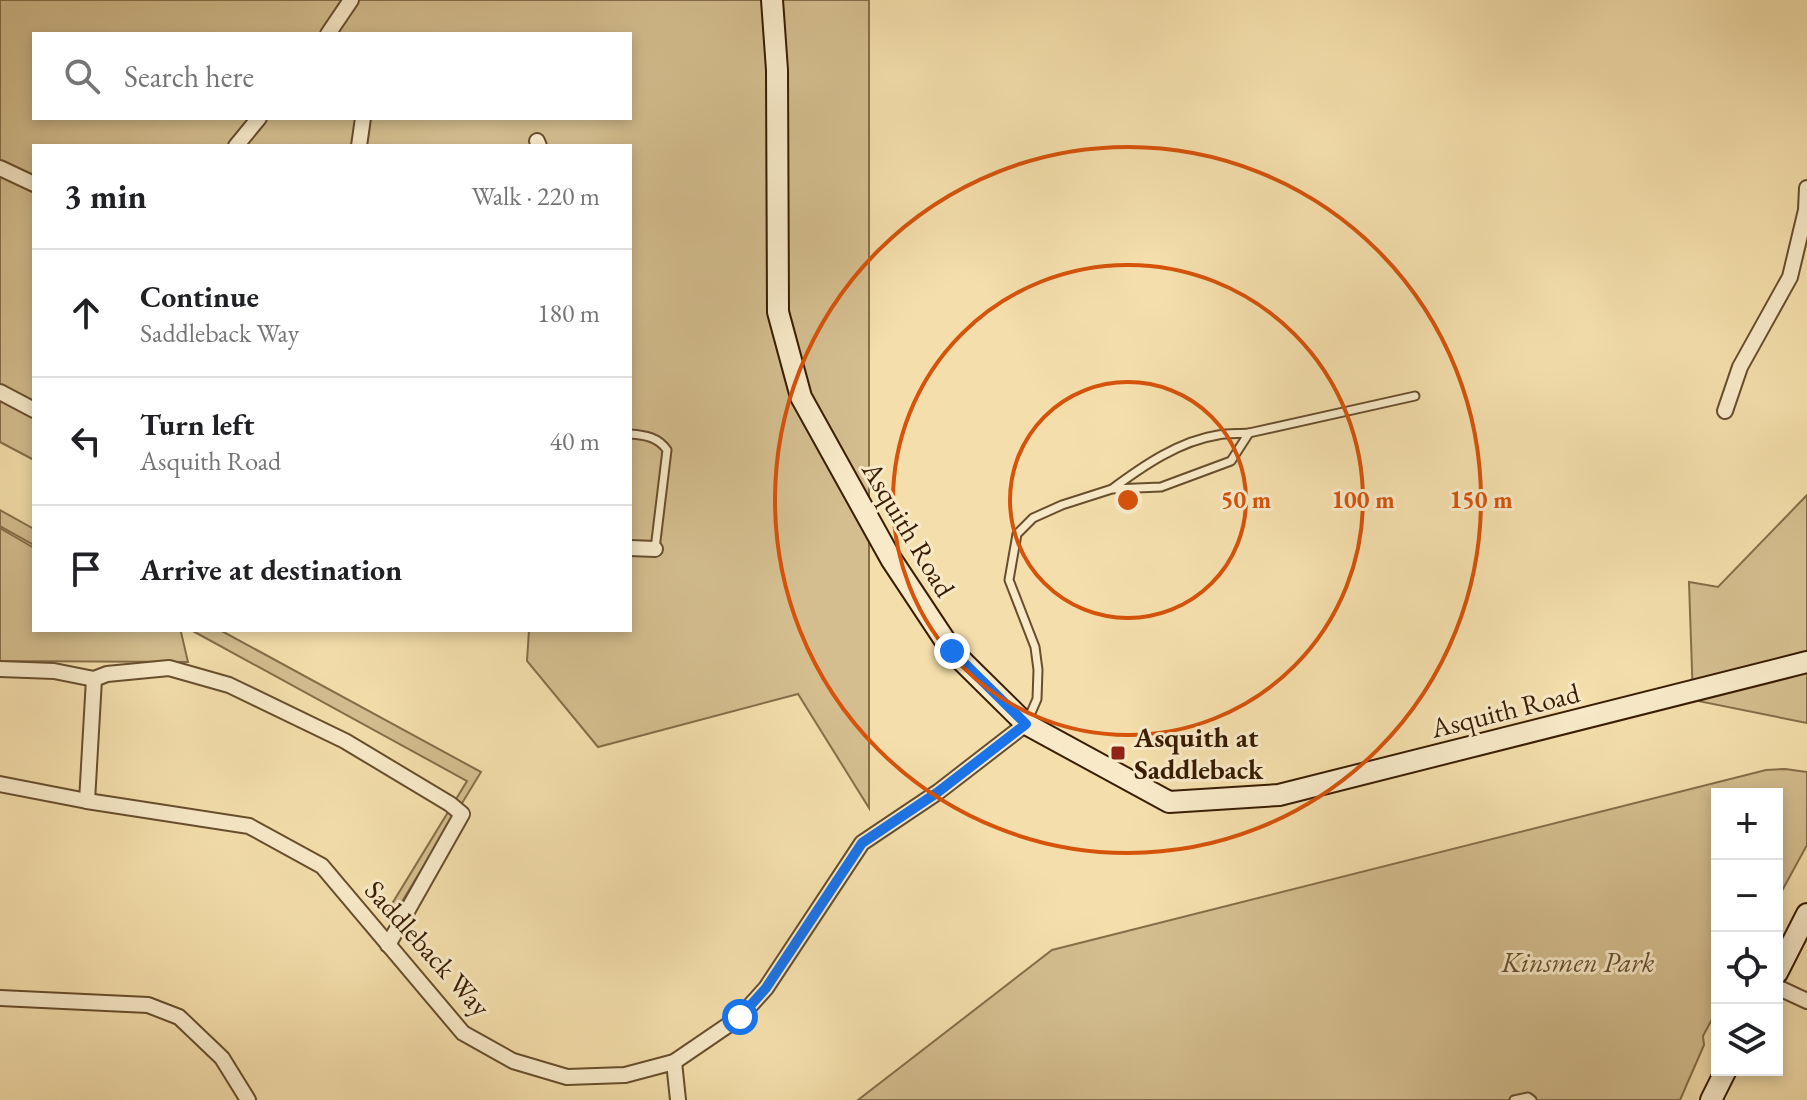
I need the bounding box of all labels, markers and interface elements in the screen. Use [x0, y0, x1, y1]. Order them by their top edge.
search box [32, 32, 632, 120]
icon: search [60, 54, 104, 98]
text: Search here [124, 57, 254, 96]
text: 3 min [64, 174, 147, 218]
text: Walk · 220 m [472, 179, 600, 213]
text: Continue [140, 277, 259, 316]
icon: ahead [64, 291, 108, 335]
text: 180 m [537, 296, 600, 330]
text: Saddleback Way [140, 316, 299, 350]
text: Turn left [140, 405, 254, 444]
icon: left [64, 419, 108, 463]
text: 40 m [550, 424, 600, 458]
text: Asquith Road [140, 444, 281, 478]
street label: Asquith Road [854, 454, 964, 604]
text: 50 m [1221, 484, 1271, 515]
text: 100 m [1331, 484, 1395, 515]
text: 150 m [1449, 484, 1513, 515]
centre of rings [1114, 486, 1142, 514]
icon: arrive [64, 547, 108, 591]
text: Arrive at destination [140, 550, 402, 589]
route end [934, 633, 970, 669]
street label: Asquith Road [1426, 674, 1584, 746]
place label: Asquith at Saddleback [1133, 719, 1264, 787]
marker: Asquith at Saddleback [1109, 744, 1127, 762]
map controls [1711, 788, 1783, 1076]
button: + [1711, 788, 1783, 860]
button: − [1711, 860, 1783, 932]
street label: Saddleback Way [357, 872, 499, 1024]
button: locate [1711, 932, 1783, 1004]
park label: Kinsmen Park [1501, 944, 1655, 980]
route start [722, 999, 758, 1035]
button: layers [1711, 1004, 1783, 1076]

